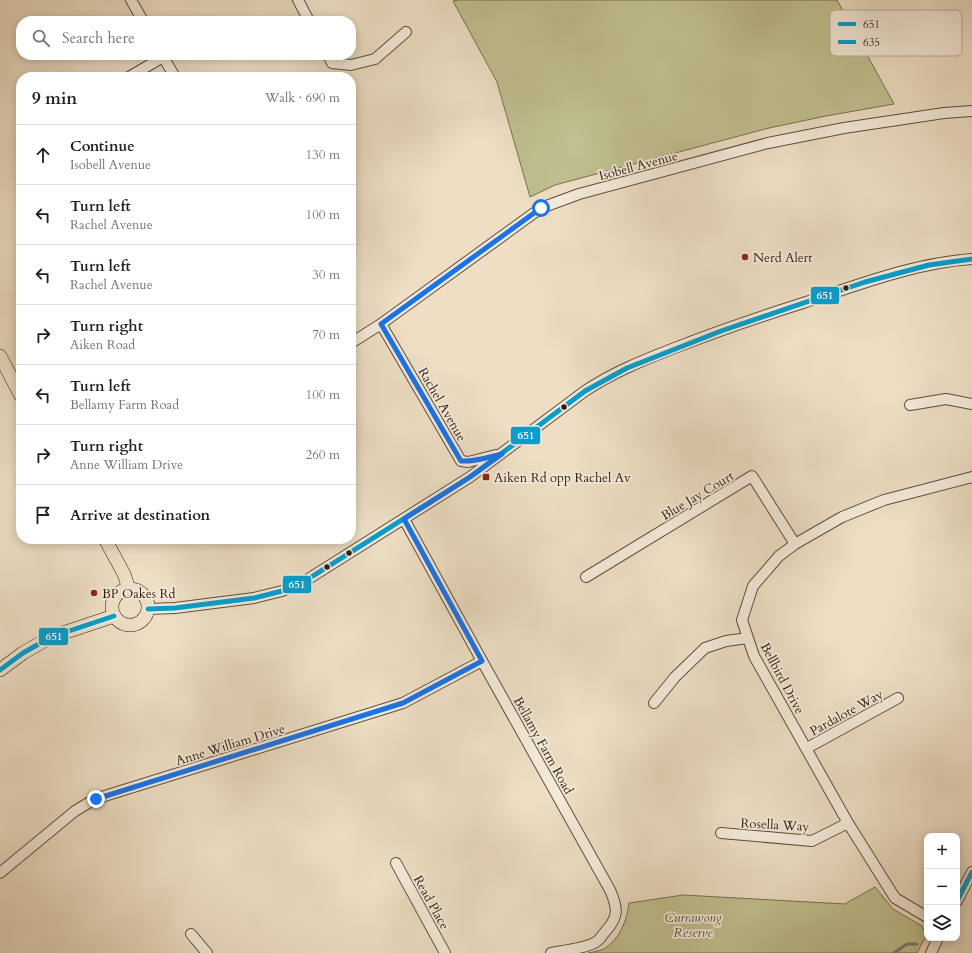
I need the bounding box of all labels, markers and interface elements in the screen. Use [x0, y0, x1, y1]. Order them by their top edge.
legend [830, 10, 962, 56]
search box [16, 16, 356, 60]
text: 651 [863, 17, 880, 32]
icon: search [30, 27, 52, 49]
text: Search here [62, 28, 135, 48]
text: 635 [863, 35, 880, 50]
text: 9 min [32, 87, 77, 110]
text: Walk · 690 m [265, 89, 340, 107]
text: Continue [70, 136, 135, 156]
icon: ahead [32, 144, 54, 166]
text: 130 m [306, 146, 340, 164]
street label: Isobell Avenue [597, 147, 680, 185]
text: Isobell Avenue [70, 156, 151, 174]
text: Turn left [70, 196, 131, 216]
route start [532, 199, 550, 217]
icon: left [32, 204, 54, 226]
text: 100 m [306, 206, 340, 224]
text: Rachel Avenue [70, 216, 153, 234]
place label: Nerd Alert [753, 249, 812, 267]
marker: Nerd Alert [740, 252, 750, 262]
text: Turn left [70, 256, 131, 276]
icon: left [32, 264, 54, 286]
text: 30 m [312, 266, 340, 284]
text: Rachel Avenue [70, 276, 153, 294]
unlabelled marker [841, 283, 851, 293]
line badge: 651 [810, 286, 840, 305]
text: 651 [817, 288, 833, 303]
text: Turn right [70, 316, 143, 336]
icon: right [32, 324, 54, 346]
text: 70 m [312, 326, 340, 344]
text: Aiken Road [70, 336, 135, 354]
street label: Rachel Avenue [414, 364, 471, 445]
text: Turn left [70, 376, 131, 396]
icon: left [32, 384, 54, 406]
text: 100 m [306, 386, 340, 404]
text: Bellamy Farm Road [70, 396, 179, 414]
unlabelled marker [559, 402, 569, 412]
line badge: 651 [510, 426, 541, 445]
text: 651 [518, 428, 534, 443]
text: Turn right [70, 436, 143, 456]
icon: right [32, 444, 54, 466]
text: 260 m [306, 446, 340, 464]
text: Anne William Drive [70, 456, 183, 474]
street label: Blue Jay Court [658, 467, 737, 525]
place label: Aiken Rd opp Rachel Av [494, 469, 631, 487]
marker: Aiken Rd opp Rachel Av [481, 472, 491, 482]
icon: arrive [32, 504, 54, 526]
text: Arrive at destination [70, 505, 210, 525]
unlabelled marker [344, 548, 354, 558]
unlabelled marker [322, 562, 332, 572]
line badge: 651 [282, 575, 312, 594]
text: 651 [289, 577, 305, 592]
place label: BP Oakes Rd [102, 585, 176, 603]
marker: BP Oakes Rd [89, 588, 99, 598]
line badge: 651 [38, 627, 69, 646]
text: 651 [46, 629, 62, 644]
street label: Bellbird Drive [756, 640, 809, 717]
street label: Pardalote Way [807, 685, 886, 740]
street label: Bellamy Farm Road [509, 693, 577, 798]
street label: Anne William Drive [174, 720, 287, 770]
route end [87, 790, 105, 808]
street label: Rosella Way [740, 814, 810, 836]
map controls [924, 833, 960, 941]
button: + [924, 833, 960, 869]
button: − [924, 869, 960, 905]
street label: Read Place [409, 872, 453, 933]
button: layers [924, 905, 960, 941]
park label: Currawong Reserve [665, 909, 722, 942]

